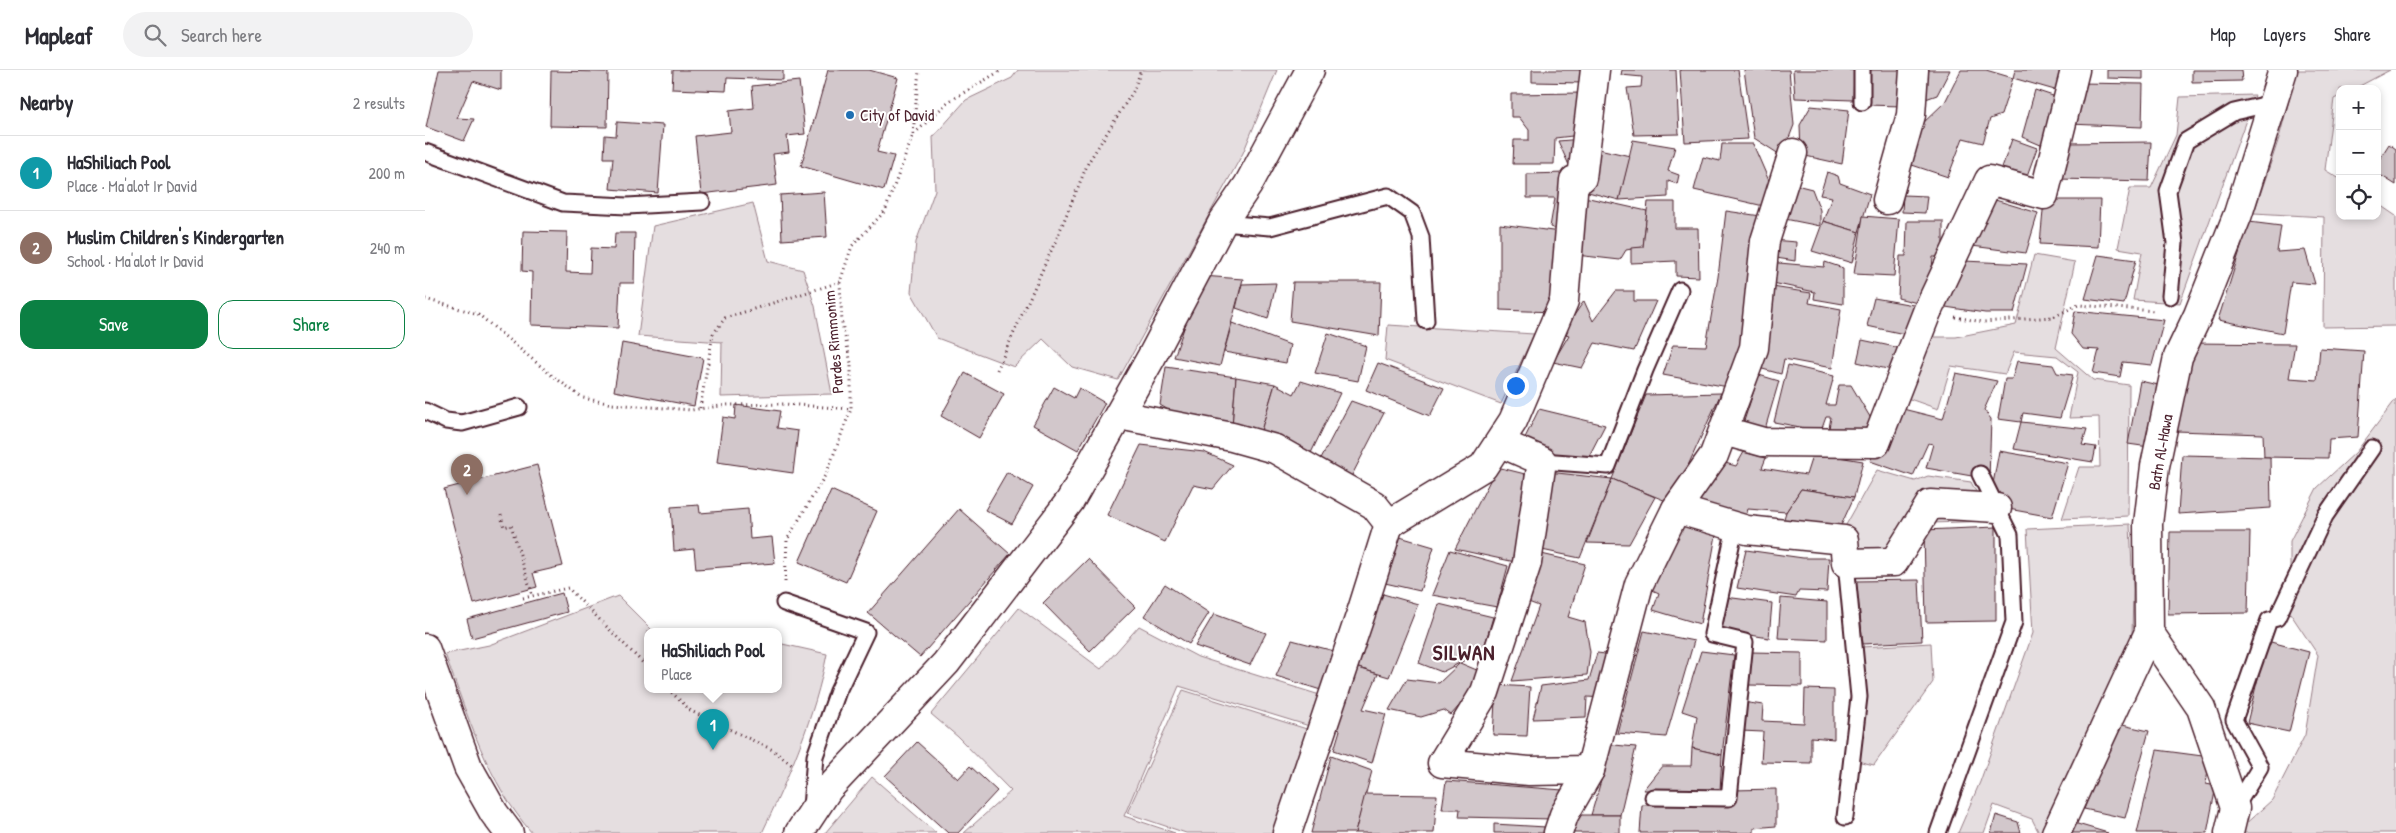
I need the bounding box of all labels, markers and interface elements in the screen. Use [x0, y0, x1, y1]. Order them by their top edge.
search box [123, 12, 473, 57]
text: Mapleaf [25, 19, 93, 51]
icon: search [141, 21, 169, 49]
text: Search here [181, 22, 262, 48]
text: Map [2210, 22, 2236, 47]
text: Layers [2264, 22, 2306, 47]
text: Share [2334, 22, 2371, 47]
map controls [2336, 85, 2381, 220]
button: + [2336, 85, 2381, 130]
text: Nearby [20, 88, 73, 117]
text: 2 results [353, 92, 405, 114]
place label: City of David [860, 104, 934, 126]
marker: City of David [844, 109, 856, 121]
button: − [2336, 130, 2381, 175]
text: HaShiliach Pool [67, 149, 170, 175]
text: 1 [33, 162, 39, 184]
text: 200 m [369, 162, 405, 184]
text: Place · Ma'alot Ir David [67, 175, 197, 197]
button: locate [2336, 175, 2381, 220]
text: Muslim Children's Kindergarten [67, 224, 284, 250]
text: 2 [32, 237, 40, 259]
text: 240 m [370, 237, 405, 259]
text: School · Ma'alot Ir David [67, 250, 203, 272]
street label: Pardes Rimmonim [818, 289, 848, 394]
button: Save [20, 300, 208, 349]
button: Share [218, 300, 405, 349]
your location [1503, 373, 1529, 399]
street label: Batn Al-Hawa [2143, 412, 2177, 492]
pin: 2 [451, 454, 483, 495]
popup [644, 628, 782, 693]
text: HaShiliach Pool [661, 637, 765, 663]
district label: SILWAN [1433, 638, 1495, 667]
text: Place [661, 663, 692, 685]
pin: 1 [697, 709, 729, 750]

